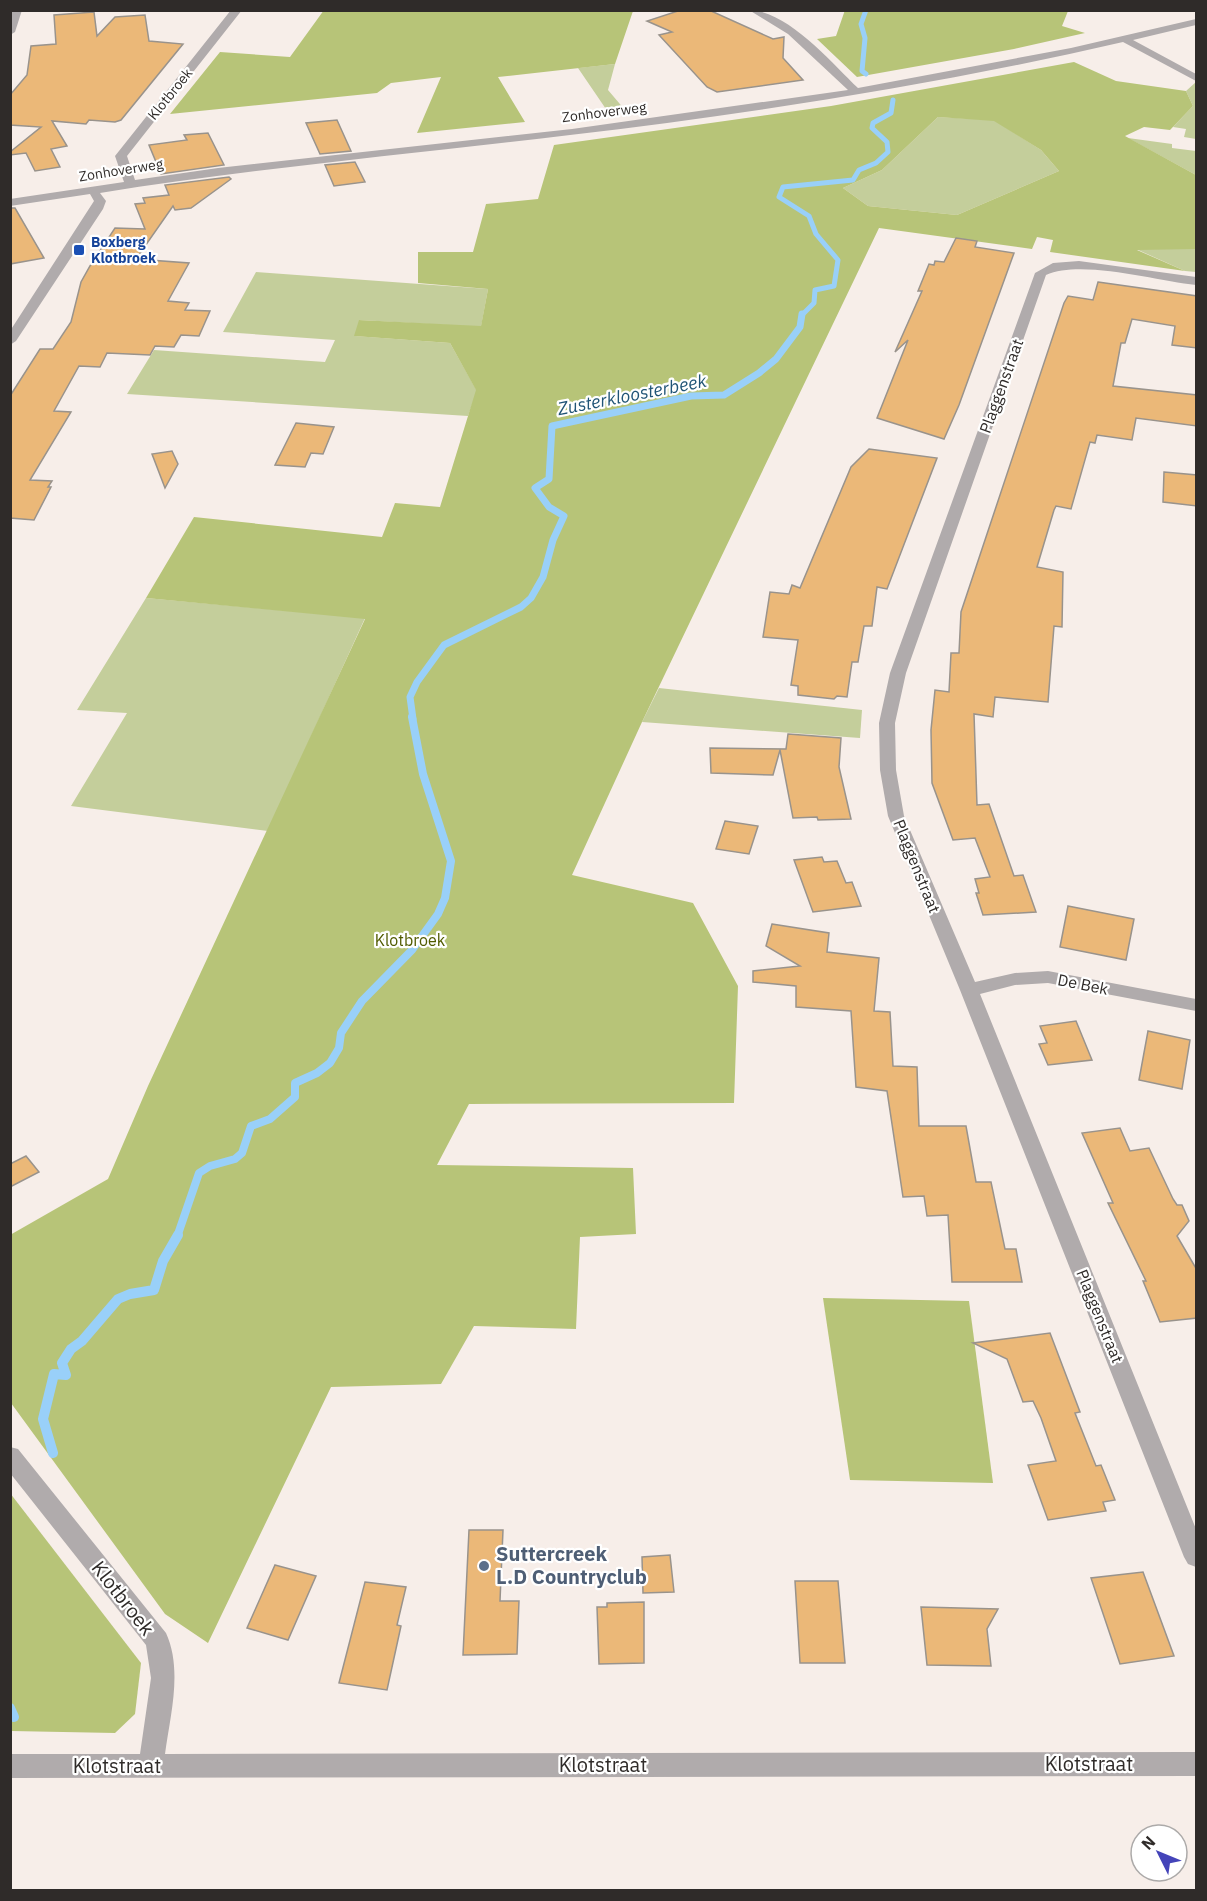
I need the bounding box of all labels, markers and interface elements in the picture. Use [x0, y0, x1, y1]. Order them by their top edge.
street label: Klotbroek [144, 64, 197, 124]
street label: Zonhoverweg [561, 98, 648, 126]
street label: Zonhoverweg [78, 154, 165, 186]
place label: Boxberg Klotbroek [91, 233, 157, 267]
marker: Boxberg Klotbroek [72, 243, 86, 257]
street label: Plaggenstraat [975, 336, 1027, 436]
water label: Zusterkloosterbeek [554, 369, 709, 420]
street label: Plaggenstraat [889, 816, 945, 916]
park label: Klotbroek [375, 930, 446, 950]
street label: De Bek [1056, 969, 1110, 999]
street label: Plaggenstraat [1072, 1266, 1128, 1366]
place label: Suttercreek L.D Countryclub [496, 1540, 647, 1590]
street label: Klotbroek [86, 1555, 161, 1641]
marker: Suttercreek L.D Countryclub [477, 1559, 491, 1573]
street label: Klotstraat [1045, 1750, 1133, 1777]
street label: Klotstraat [559, 1751, 647, 1778]
street label: Klotstraat [73, 1752, 161, 1779]
north arrow [1129, 1823, 1189, 1883]
text: N [1137, 1832, 1159, 1854]

